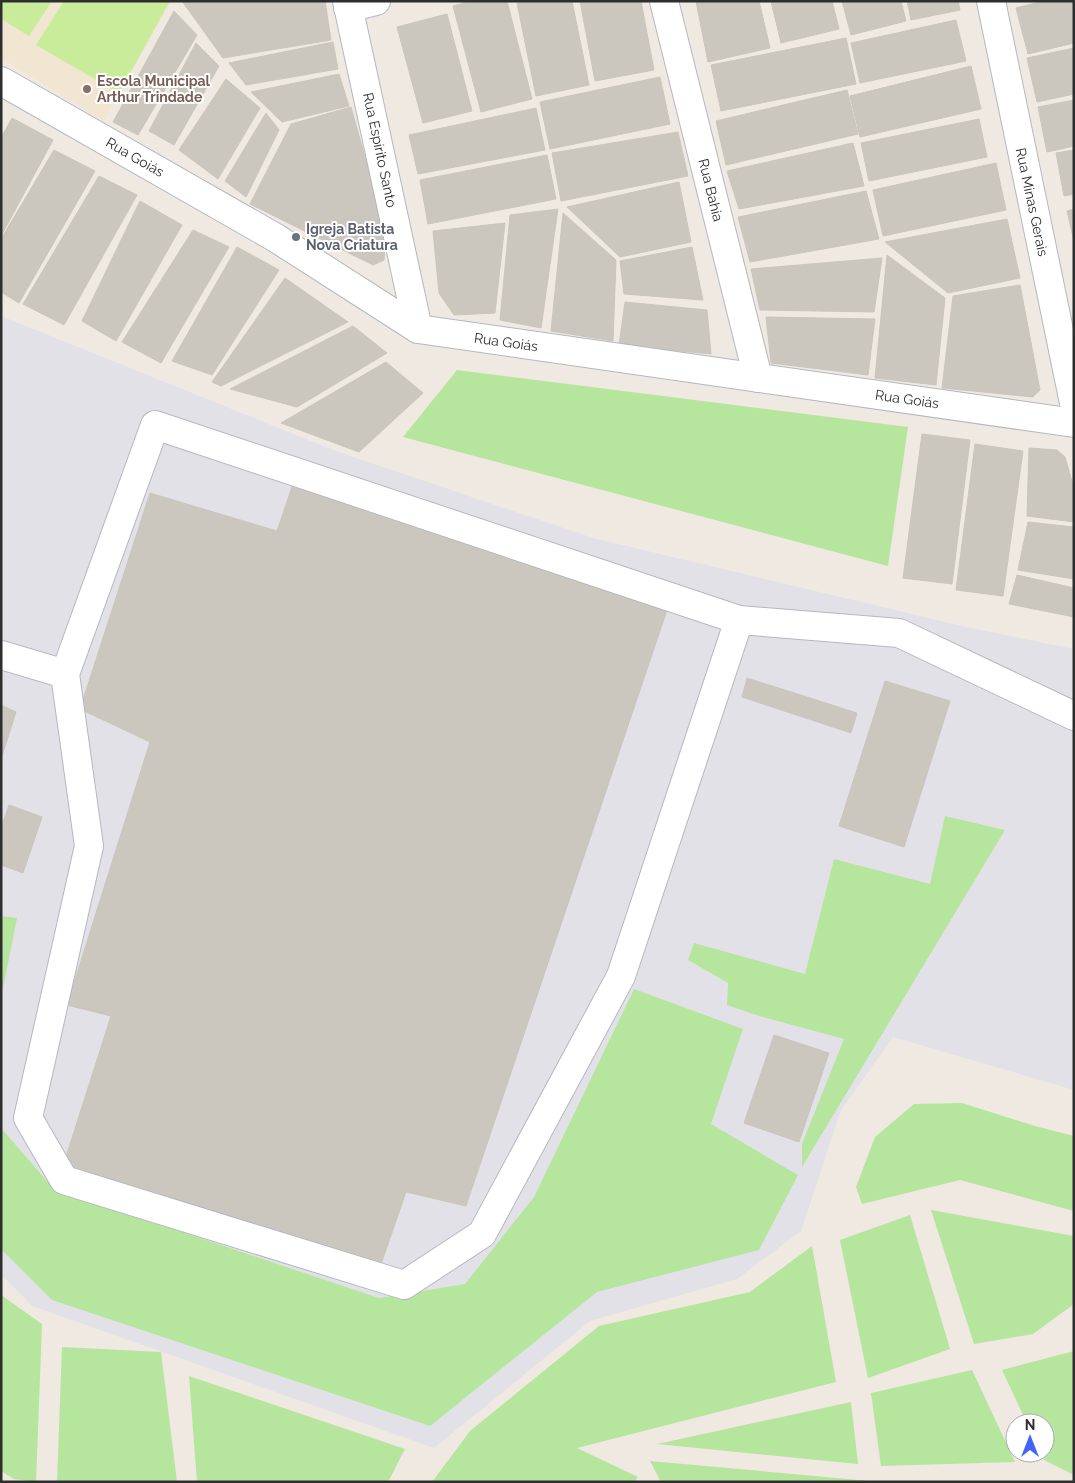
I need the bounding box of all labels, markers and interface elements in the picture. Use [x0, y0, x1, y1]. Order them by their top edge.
place label: Escola Municipal Arthur Trindade [97, 73, 211, 105]
marker: Escola Municipal Arthur Trindade [81, 83, 93, 95]
street label: Rua Espírito Santo [360, 91, 400, 209]
street label: Rua Goiás [103, 134, 167, 180]
street label: Rua Minas Gerais [1013, 146, 1051, 258]
street label: Rua Bahia [695, 157, 727, 223]
place label: Igreja Batista Nova Criatura [306, 221, 398, 253]
marker: Igreja Batista Nova Criatura [290, 231, 302, 243]
street label: Rua Goiás [473, 330, 539, 354]
street label: Rua Goiás [874, 387, 940, 411]
north arrow [1005, 1413, 1055, 1463]
text: N [1025, 1417, 1035, 1433]

